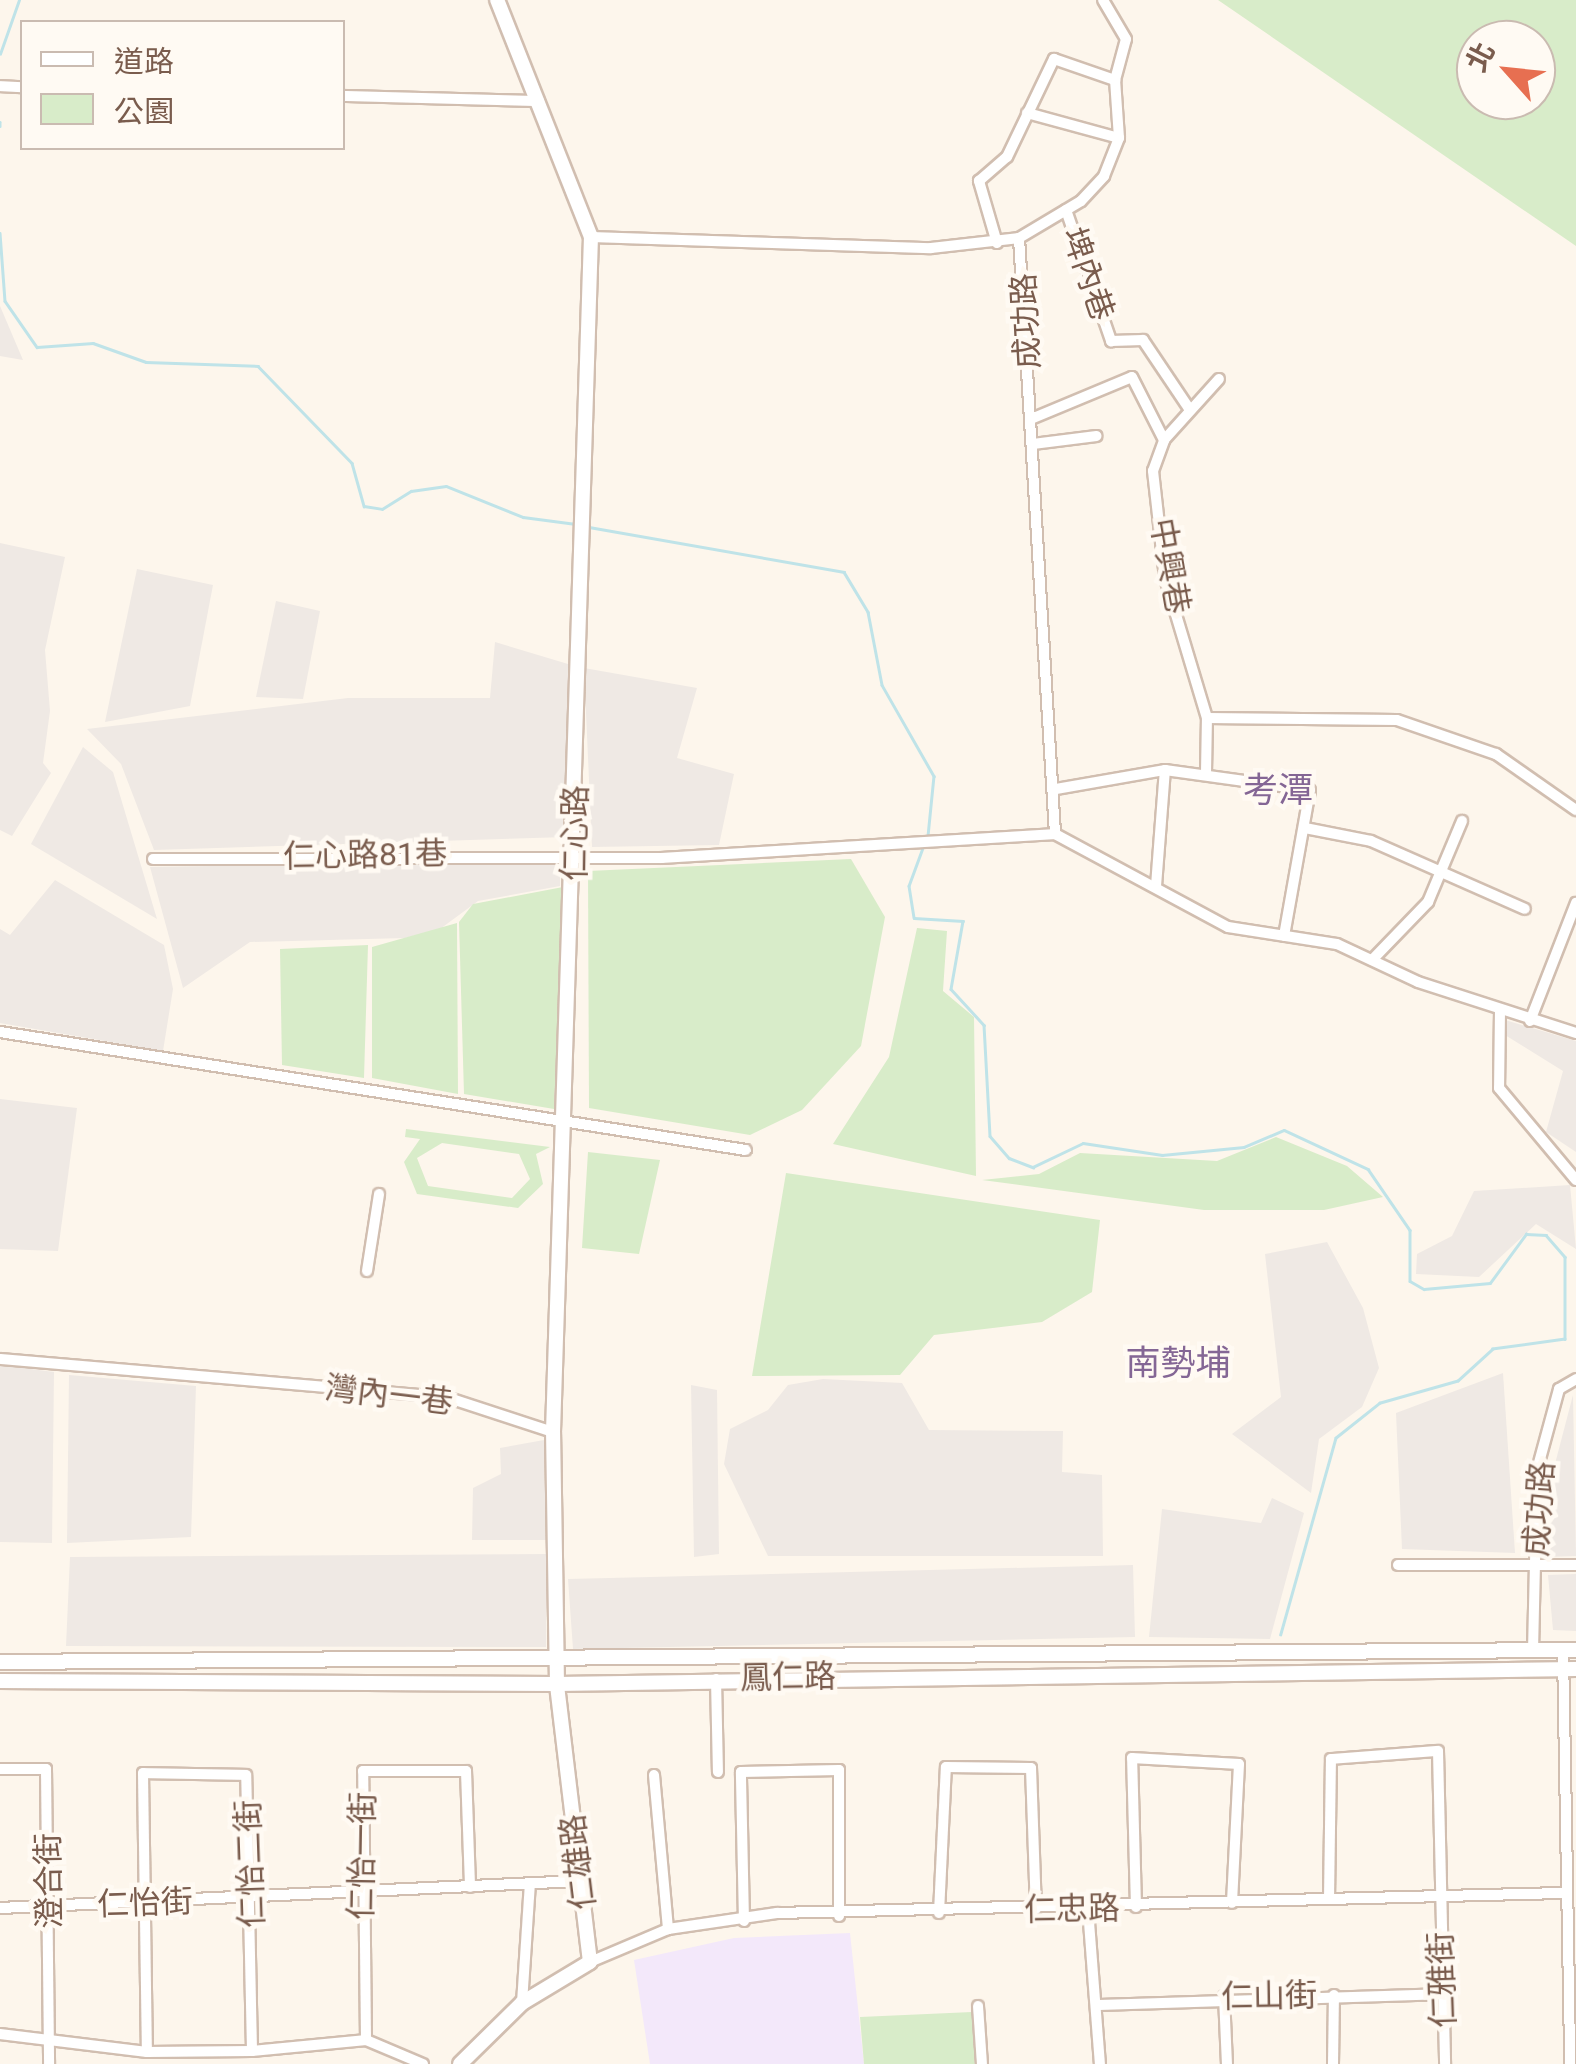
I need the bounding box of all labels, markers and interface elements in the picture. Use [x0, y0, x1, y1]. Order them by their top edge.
legend [20, 20, 345, 150]
north arrow [1456, 20, 1556, 120]
text: 北 [1460, 37, 1502, 77]
text: 道路 [114, 44, 174, 79]
text: 公園 [114, 94, 174, 129]
street label: 埤內巷 [1054, 222, 1122, 326]
street label: 成功路 [1004, 272, 1048, 370]
street label: 中興巷 [1143, 515, 1197, 617]
district label: 考潭 [1243, 770, 1313, 812]
street label: 仁心路 [555, 785, 595, 881]
street label: 仁心路81巷 [283, 834, 447, 876]
district label: 南勢埔 [1126, 1343, 1230, 1385]
street label: 灣內一巷 [323, 1368, 455, 1422]
street label: 成功路 [1516, 1460, 1562, 1558]
street label: 鳳仁路 [740, 1657, 836, 1697]
street label: 仁怡一街 [342, 1792, 382, 1920]
street label: 仁怡二街 [229, 1799, 271, 1929]
street label: 仁雄路 [553, 1812, 603, 1912]
street label: 澄合街 [29, 1833, 69, 1929]
street label: 仁怡街 [96, 1882, 194, 1924]
street label: 仁忠路 [1024, 1889, 1120, 1929]
street label: 仁雅街 [1421, 1931, 1463, 2029]
street label: 仁山街 [1221, 1976, 1317, 2016]

